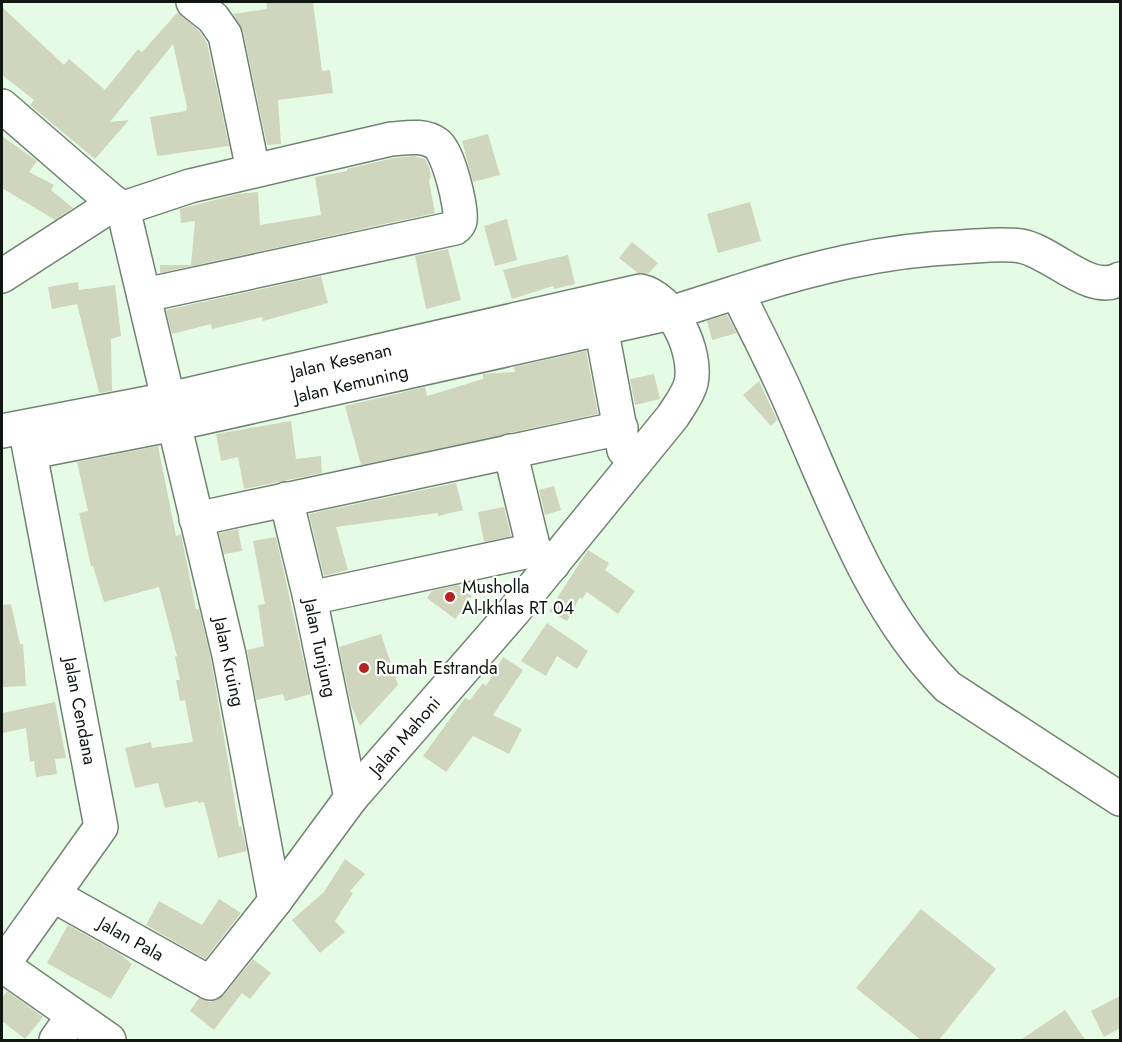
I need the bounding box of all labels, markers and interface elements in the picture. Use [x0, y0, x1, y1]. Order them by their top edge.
street label: Jalan Kesenan [286, 337, 394, 386]
street label: Jalan Kemuning [289, 358, 411, 410]
place label: Musholla Al-Ikhlas RT 04 [462, 574, 574, 621]
marker: Musholla Al-Ikhlas RT 04 [443, 590, 457, 604]
street label: Jalan Tunjung [296, 594, 343, 700]
street label: Jalan Kruing [206, 613, 251, 709]
street label: Jalan Cendana [56, 653, 103, 767]
place label: Rumah Estranda [376, 655, 498, 681]
marker: Rumah Estranda [357, 661, 371, 675]
street label: Jalan Mahoni [362, 691, 447, 783]
street label: Jalan Pala [92, 909, 169, 968]

